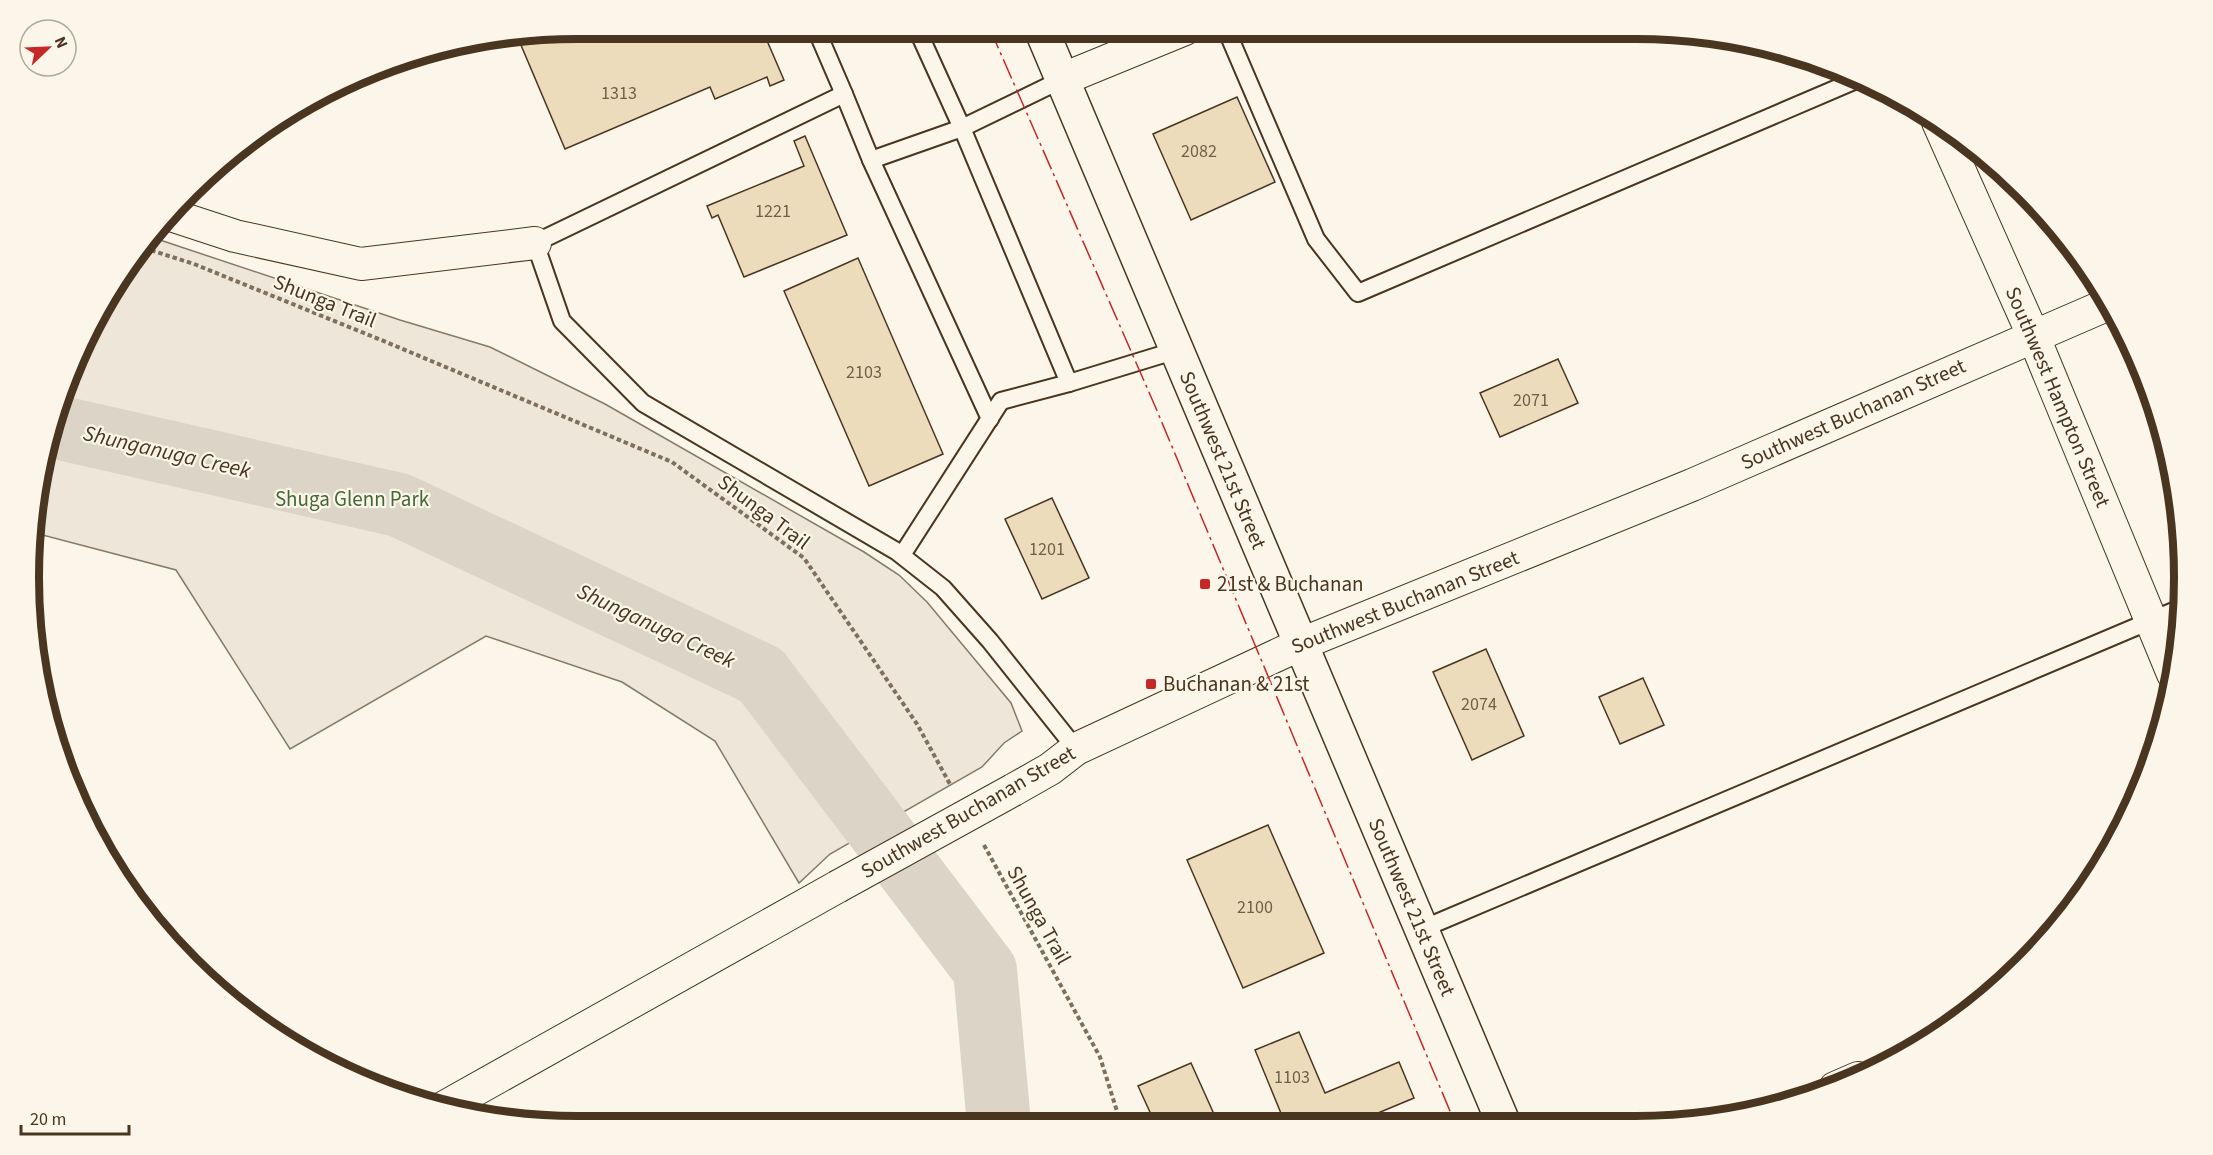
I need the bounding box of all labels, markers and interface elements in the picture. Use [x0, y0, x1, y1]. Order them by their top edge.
north arrow [18, 18, 78, 78]
text: N [49, 33, 73, 52]
house number: 1313 [601, 81, 637, 106]
house number: 2082 [1181, 139, 1217, 164]
house number: 1221 [755, 199, 791, 224]
street label: Shunga Trail [269, 267, 381, 335]
street label: Southwest Hampton Street [1998, 282, 2118, 512]
street label: Southwest Buchanan Street [1736, 351, 1970, 477]
house number: 2103 [846, 360, 882, 385]
street label: Southwest 21st Street [1172, 366, 1274, 554]
house number: 2071 [1513, 388, 1549, 413]
water label: Shunganuga Creek [80, 417, 254, 487]
street label: Shunga Trail [712, 467, 816, 557]
park label: Shuga Glenn Park [275, 484, 430, 514]
house number: 1201 [1029, 537, 1065, 562]
street label: Southwest Buchanan Street [1287, 543, 1523, 661]
place label: 21st & Buchanan [1217, 569, 1363, 599]
water label: Shunganuga Creek [572, 575, 741, 677]
marker: 21st & Buchanan [1198, 577, 1212, 591]
place label: Buchanan & 21st [1163, 669, 1309, 699]
marker: Buchanan & 21st [1144, 677, 1158, 691]
house number: 2074 [1461, 692, 1497, 717]
street label: Southwest Buchanan Street [855, 738, 1081, 886]
street label: Southwest 21st Street [1361, 813, 1463, 1001]
street label: Shunga Trail [1000, 860, 1078, 970]
house number: 2100 [1237, 895, 1273, 920]
house number: 1103 [1274, 1065, 1310, 1090]
scale bar [21, 1098, 129, 1136]
text: 20 m [30, 1107, 66, 1132]

